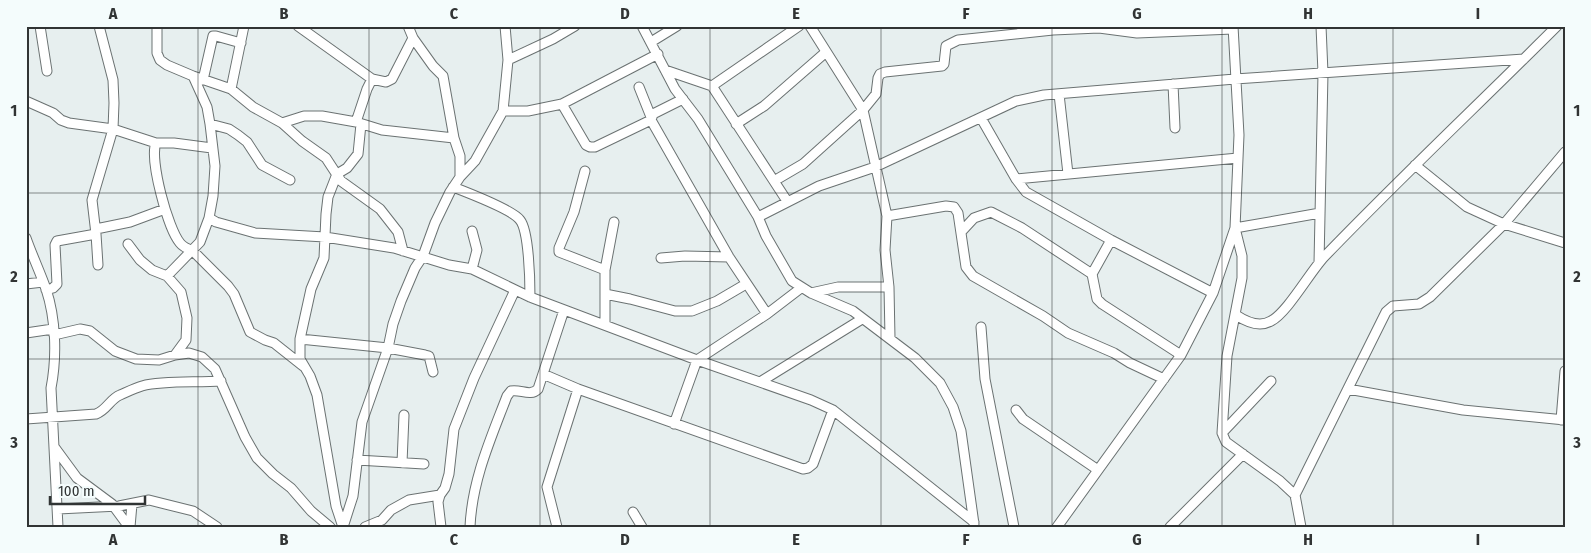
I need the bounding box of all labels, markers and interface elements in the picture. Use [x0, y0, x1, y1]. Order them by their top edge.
text: A [108, 4, 118, 23]
text: B [280, 4, 289, 23]
text: C [450, 4, 459, 23]
text: D [620, 4, 630, 23]
text: E [792, 4, 800, 23]
text: F [962, 4, 970, 23]
text: G [1132, 4, 1142, 23]
text: H [1303, 4, 1313, 23]
text: I [1476, 4, 1480, 23]
text: 1 [11, 101, 17, 120]
text: 1 [1574, 101, 1580, 120]
text: 2 [9, 267, 18, 286]
text: 2 [1572, 267, 1581, 286]
text: 3 [9, 433, 18, 452]
text: 3 [1572, 433, 1581, 452]
scale bar [50, 473, 145, 505]
text: 100 m [58, 482, 95, 500]
text: A [108, 530, 118, 549]
text: B [280, 530, 289, 549]
text: C [450, 530, 459, 549]
text: D [620, 530, 630, 549]
text: E [792, 530, 800, 549]
text: F [962, 530, 970, 549]
text: G [1132, 530, 1142, 549]
text: H [1303, 530, 1313, 549]
text: I [1476, 530, 1480, 549]

